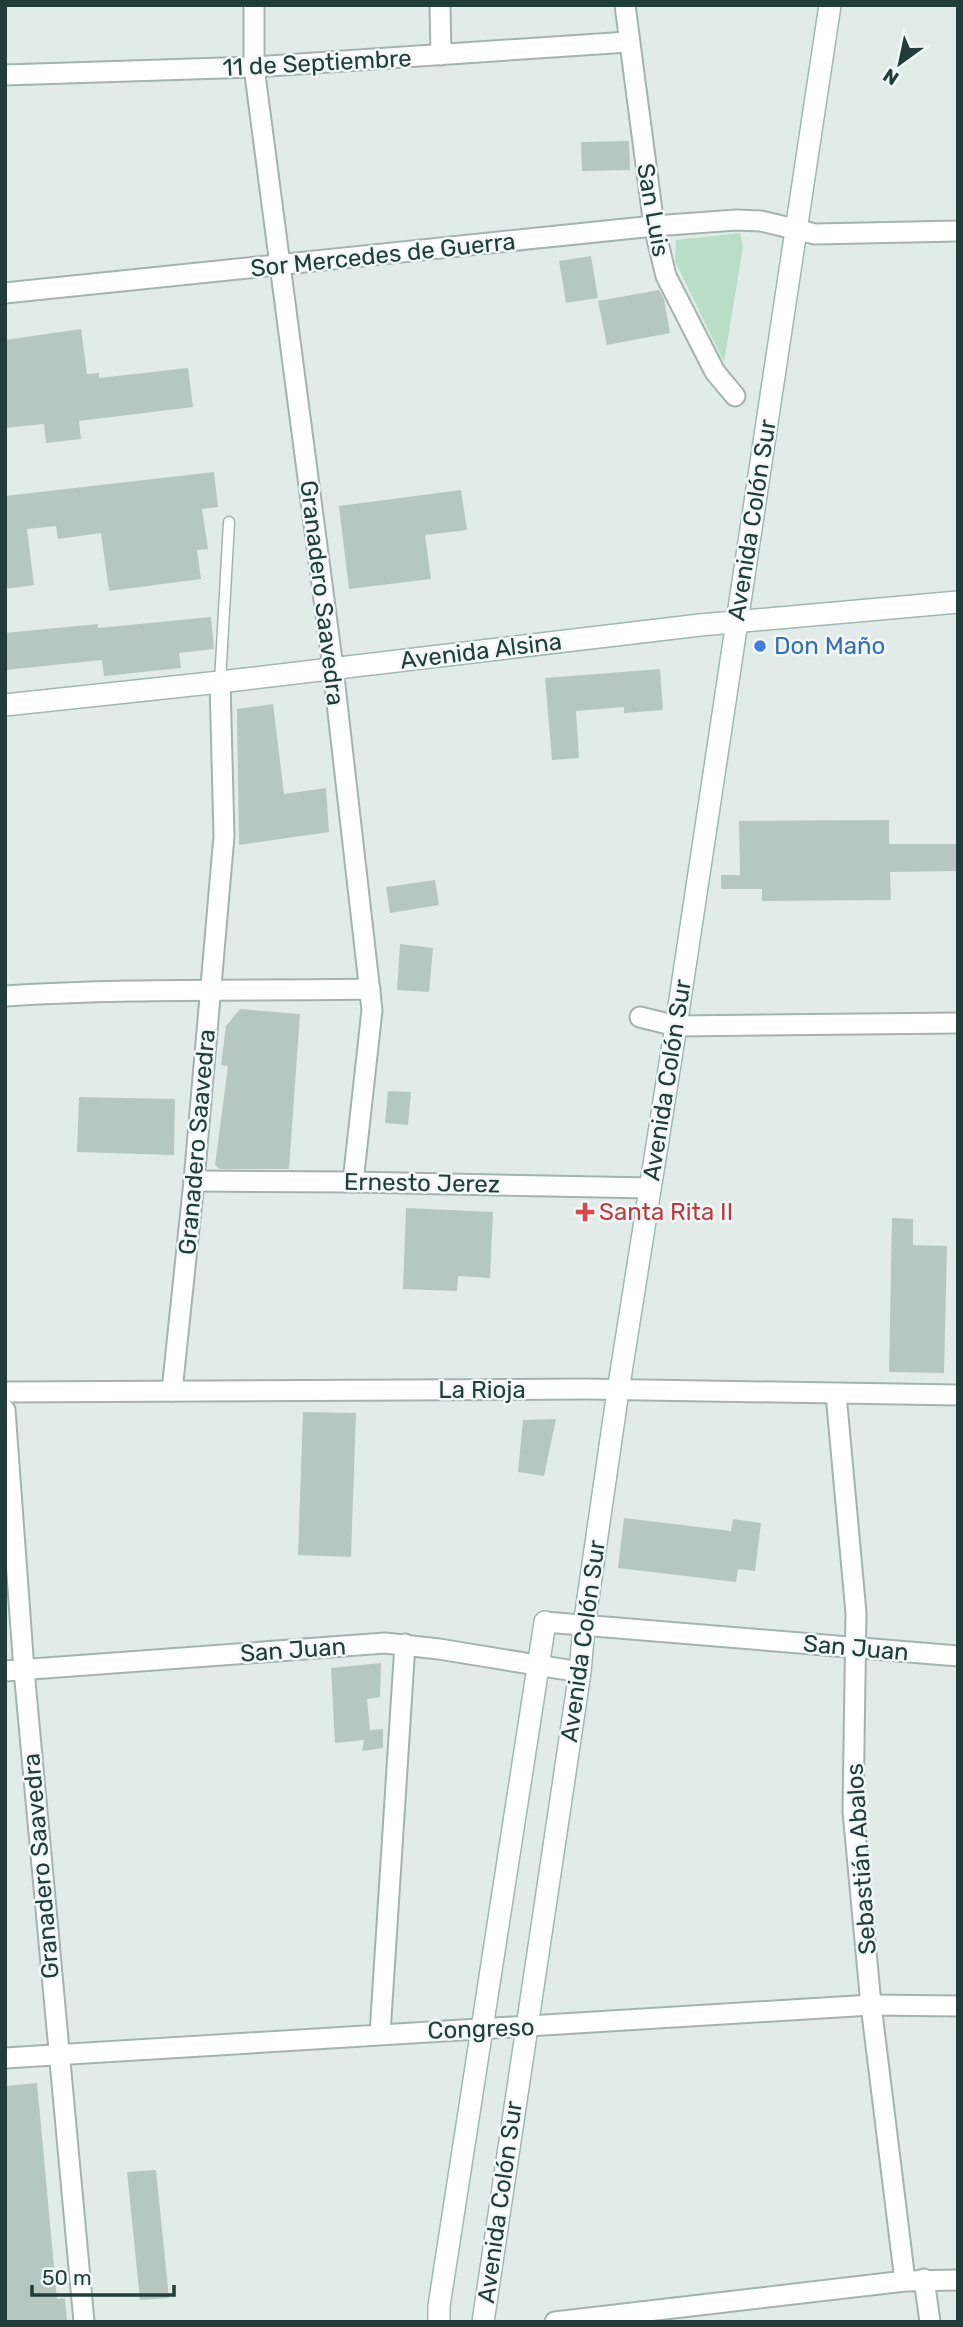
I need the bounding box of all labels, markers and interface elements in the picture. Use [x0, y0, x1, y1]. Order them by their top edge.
north arrow [865, 28, 935, 98]
street label: 11 de Septiembre [222, 44, 412, 82]
text: N [879, 63, 903, 90]
street label: San Luis [631, 161, 675, 259]
street label: Sor Mercedes de Guerra [249, 227, 517, 283]
street label: Avenida Colón Sur [722, 417, 782, 623]
street label: Granadero Saavedra [294, 479, 350, 707]
street label: Avenida Alsina [399, 627, 563, 675]
place label: Don Maño [774, 632, 885, 660]
marker: Don Maño [752, 638, 768, 654]
street label: Avenida Colón Sur [637, 977, 697, 1183]
street label: Granadero Saavedra [173, 1028, 221, 1256]
street label: Ernesto Jerez [344, 1168, 500, 1198]
place label: Santa Rita II [599, 1198, 733, 1226]
marker: Santa Rita II [577, 1204, 593, 1220]
street label: La Rioja [438, 1376, 526, 1404]
street label: Avenida Colón Sur [555, 1538, 611, 1744]
street label: San Juan [802, 1629, 910, 1667]
street label: San Juan [239, 1632, 347, 1668]
street label: Granadero Saavedra [17, 1752, 65, 1980]
street label: Sebastián Abalos [840, 1762, 882, 1956]
street label: Congreso [427, 2013, 535, 2045]
street label: Avenida Colón Sur [472, 2099, 528, 2305]
scale bar [32, 2254, 173, 2298]
text: 50 m [42, 2265, 92, 2290]

